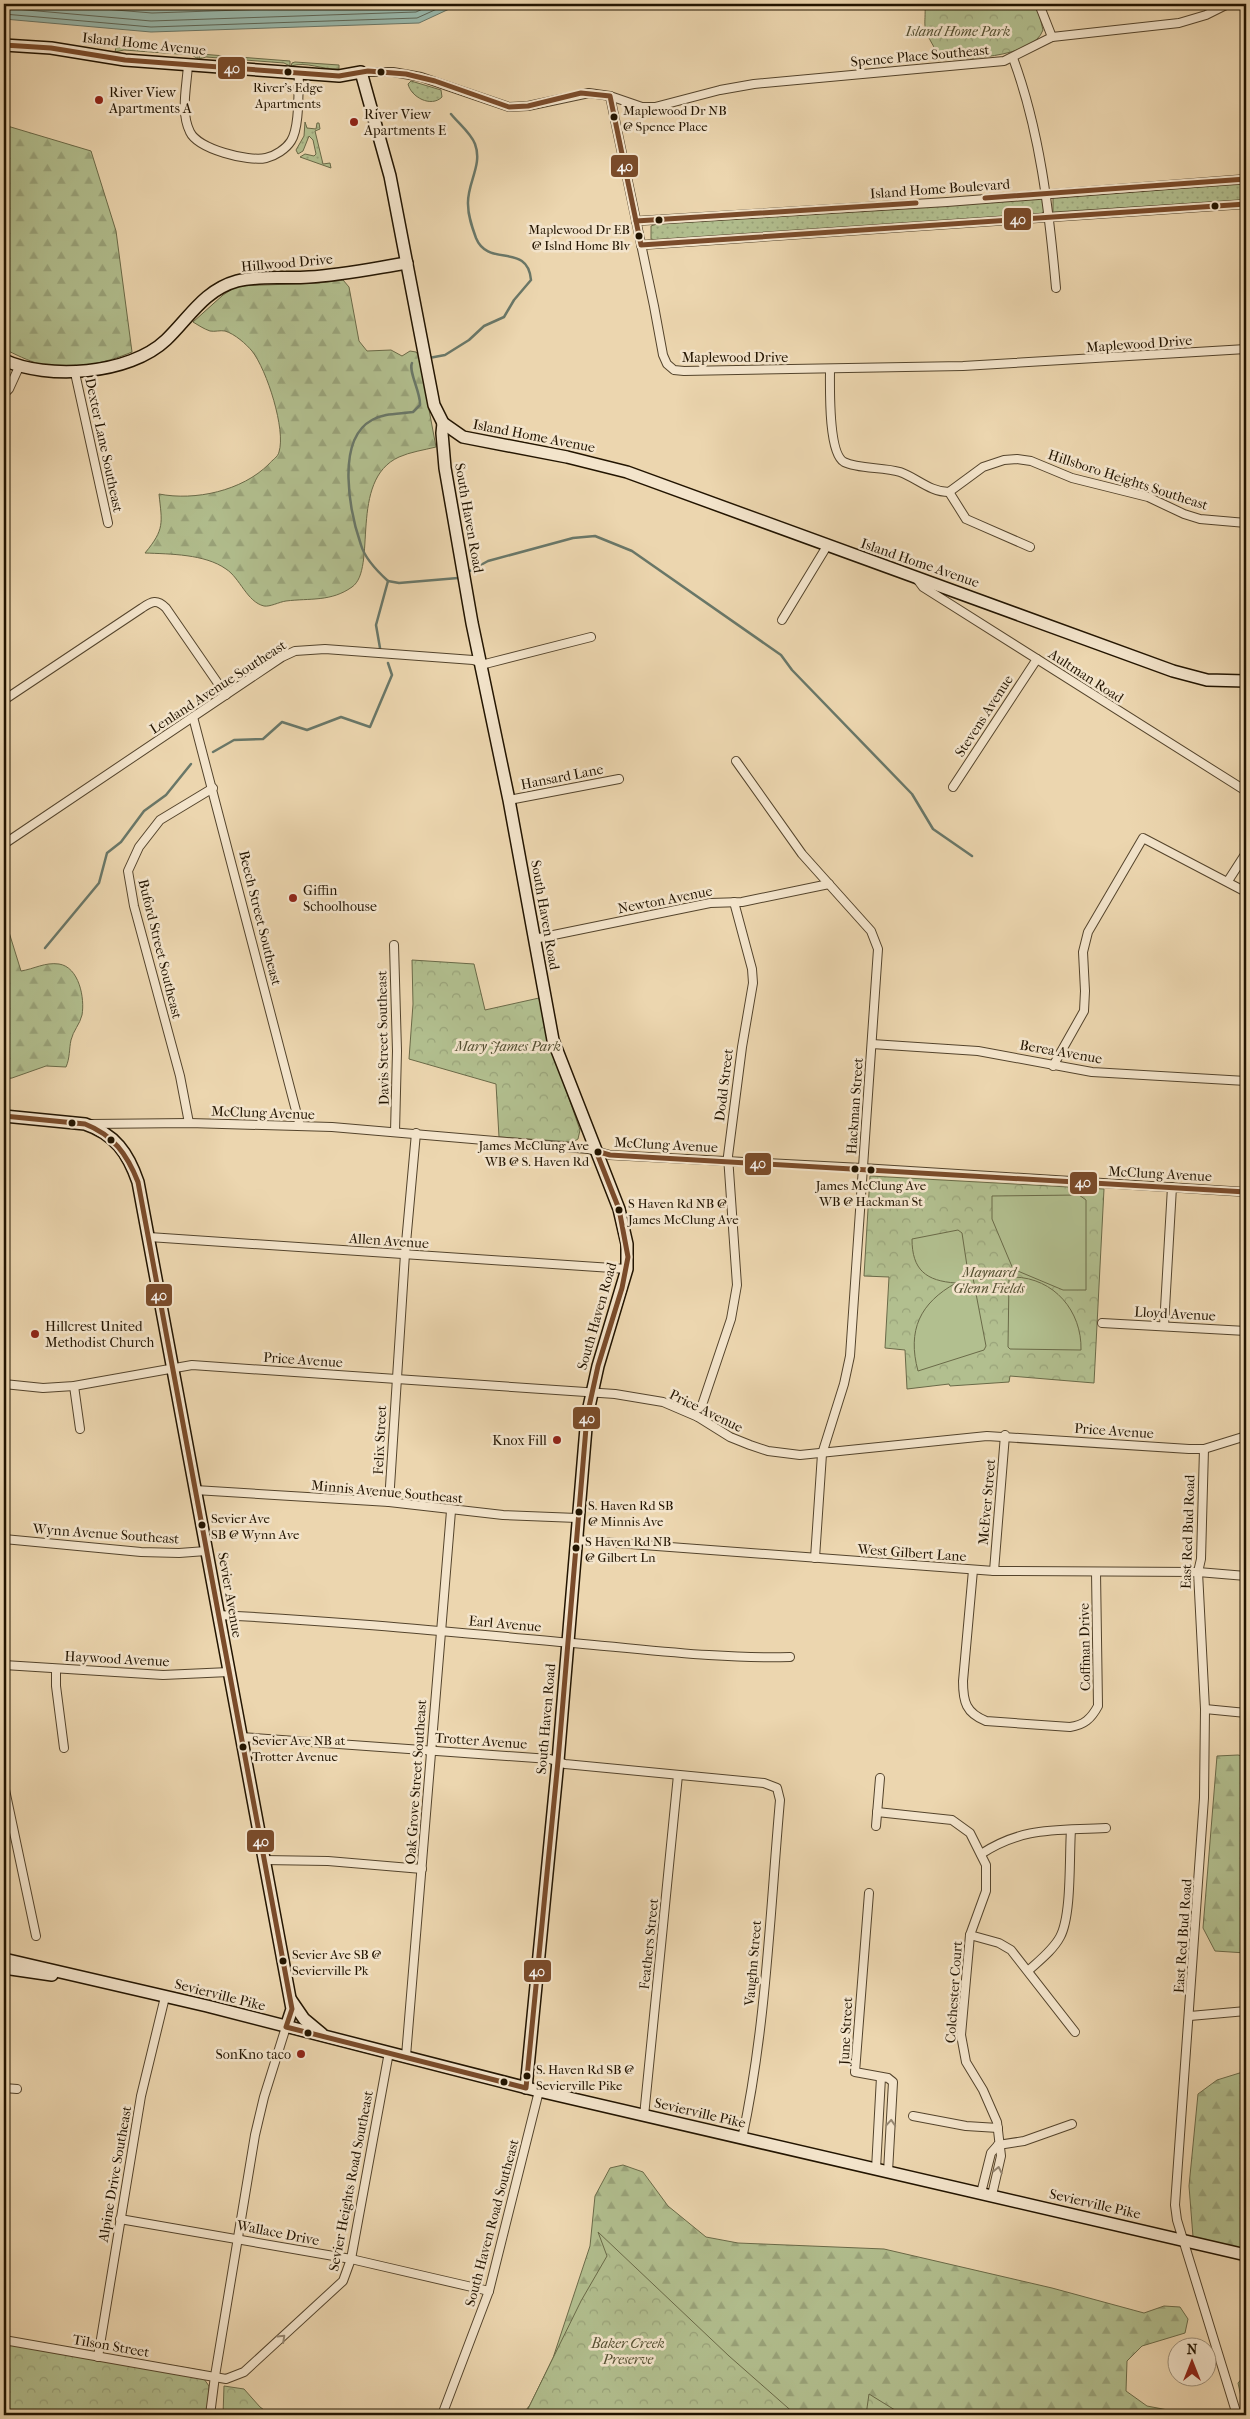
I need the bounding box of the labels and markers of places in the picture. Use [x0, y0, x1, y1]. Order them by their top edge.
marker: River's Edge Apartments [283, 67, 293, 77]
unlabelled marker [376, 67, 386, 77]
place label: River's Edge Apartments [253, 80, 324, 111]
place label: River View Apartments A [108, 84, 193, 117]
marker: River View Apartments A [93, 94, 105, 106]
place label: Maplewood Dr NB @ Spence Place [623, 103, 727, 134]
place label: River View Apartments E [363, 106, 447, 139]
marker: Maplewood Dr NB @ Spence Place [609, 112, 619, 122]
marker: River View Apartments E [348, 116, 360, 128]
unlabelled marker [1210, 201, 1220, 211]
unlabelled marker [654, 215, 664, 225]
place label: Maplewood Dr EB @ Islnd Home Blv [528, 222, 630, 253]
marker: Maplewood Dr EB @ Islnd Home Blv [634, 231, 644, 241]
place label: Giffin Schoolhouse [303, 882, 377, 915]
marker: Giffin Schoolhouse [287, 892, 299, 904]
unlabelled marker [67, 1118, 77, 1128]
unlabelled marker [106, 1135, 116, 1145]
place label: James McClung Ave WB @ S. Haven Rd [477, 1138, 590, 1169]
marker: James McClung Ave WB @ S. Haven Rd [593, 1147, 603, 1157]
unlabelled marker [850, 1164, 860, 1174]
marker: James McClung Ave WB @ Hackman St [866, 1165, 876, 1175]
place label: James McClung Ave WB @ Hackman St [815, 1178, 927, 1209]
place label: S Haven Rd NB @ James McClung Ave [627, 1196, 739, 1227]
marker: S Haven Rd NB @ James McClung Ave [614, 1205, 624, 1215]
place label: Hillcrest United Methodist Church [45, 1318, 154, 1351]
marker: Hillcrest United Methodist Church [29, 1328, 41, 1340]
place label: Knox Fill [492, 1432, 547, 1449]
marker: Knox Fill [551, 1434, 563, 1446]
place label: S. Haven Rd SB @ Minnis Ave [588, 1498, 673, 1529]
marker: S. Haven Rd SB @ Minnis Ave [574, 1507, 584, 1517]
place label: Sevier Ave SB @ Wynn Ave [211, 1511, 300, 1542]
marker: Sevier Ave SB @ Wynn Ave [197, 1520, 207, 1530]
place label: S Haven Rd NB @ Gilbert Ln [585, 1534, 671, 1565]
marker: S Haven Rd NB @ Gilbert Ln [571, 1543, 581, 1553]
place label: Sevier Ave NB at Trotter Avenue [252, 1733, 346, 1764]
marker: Sevier Ave NB at Trotter Avenue [238, 1742, 248, 1752]
place label: Sevier Ave SB @ Sevierville Pk [292, 1947, 382, 1978]
marker: Sevier Ave SB @ Sevierville Pk [278, 1956, 288, 1966]
unlabelled marker [303, 2028, 313, 2038]
place label: SonKno taco [216, 2046, 291, 2063]
marker: SonKno taco [295, 2048, 307, 2060]
place label: S. Haven Rd SB @ Sevierville Pike [536, 2062, 634, 2093]
marker: S. Haven Rd SB @ Sevierville Pike [522, 2071, 532, 2081]
unlabelled marker [499, 2077, 509, 2087]

